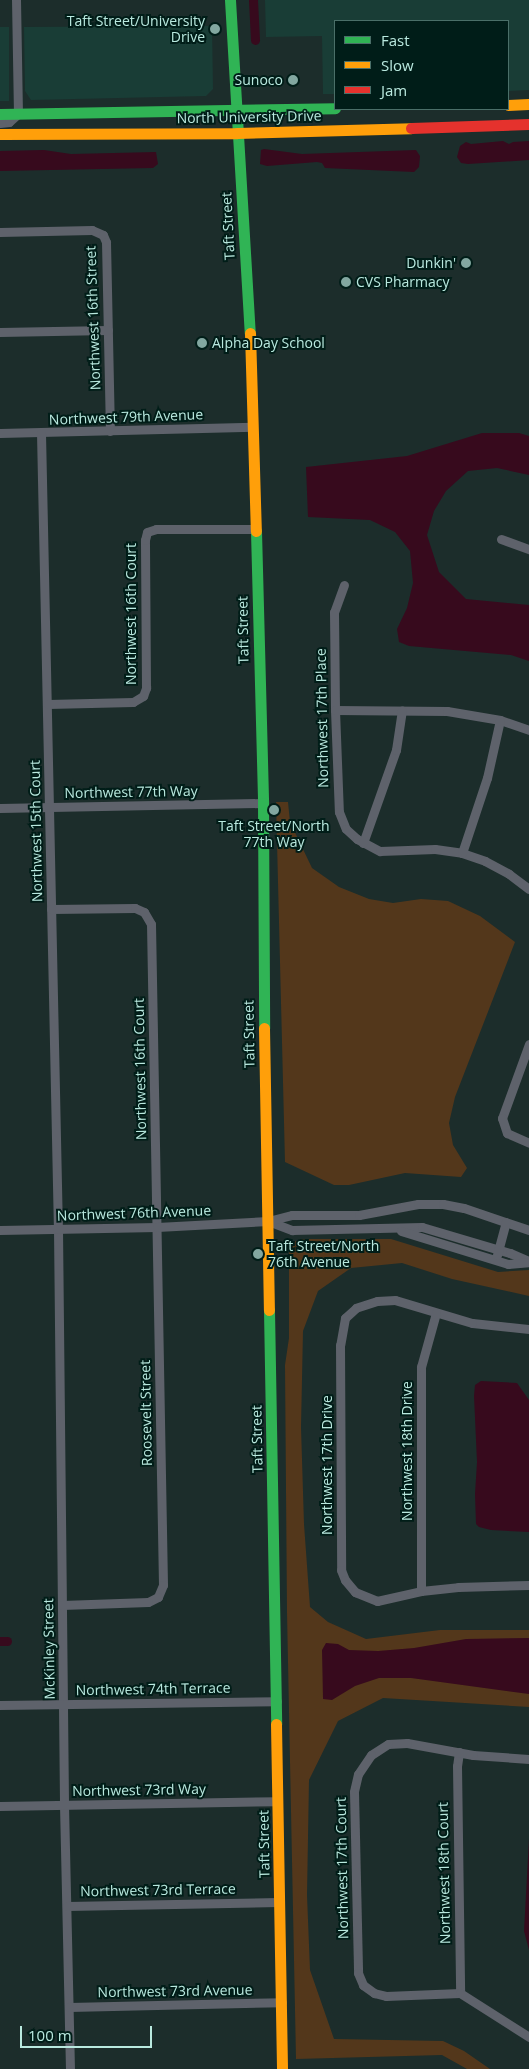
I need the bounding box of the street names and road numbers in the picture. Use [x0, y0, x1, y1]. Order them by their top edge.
street label: North University Drive [176, 107, 322, 127]
street label: Taft Street [218, 192, 238, 260]
street label: Northwest 16th Street [82, 245, 104, 391]
street label: Northwest 79th Avenue [49, 406, 203, 428]
street label: Northwest 16th Court [123, 543, 139, 685]
street label: Taft Street [234, 596, 252, 664]
street label: Northwest 17th Place [312, 648, 332, 788]
street label: Northwest 15th Court [26, 760, 46, 902]
street label: Northwest 77th Way [64, 782, 198, 802]
street label: Northwest 16th Court [130, 998, 150, 1140]
street label: Taft Street [240, 1000, 258, 1068]
street label: Northwest 76th Avenue [57, 1202, 211, 1224]
street label: Roosevelt Street [137, 1360, 155, 1466]
street label: Northwest 18th Drive [399, 1381, 415, 1521]
street label: Northwest 17th Drive [319, 1395, 335, 1535]
street label: Taft Street [248, 1405, 266, 1473]
street label: McKinley Street [40, 1598, 58, 1700]
street label: Northwest 74th Terrace [75, 1679, 231, 1699]
street label: Northwest 73rd Way [72, 1780, 206, 1800]
street label: Northwest 17th Court [332, 1797, 352, 1939]
street label: Northwest 18th Court [434, 1802, 454, 1944]
street label: Taft Street [255, 1810, 273, 1878]
street label: Northwest 73rd Terrace [80, 1880, 236, 1900]
street label: Northwest 73rd Avenue [97, 1981, 253, 2001]

